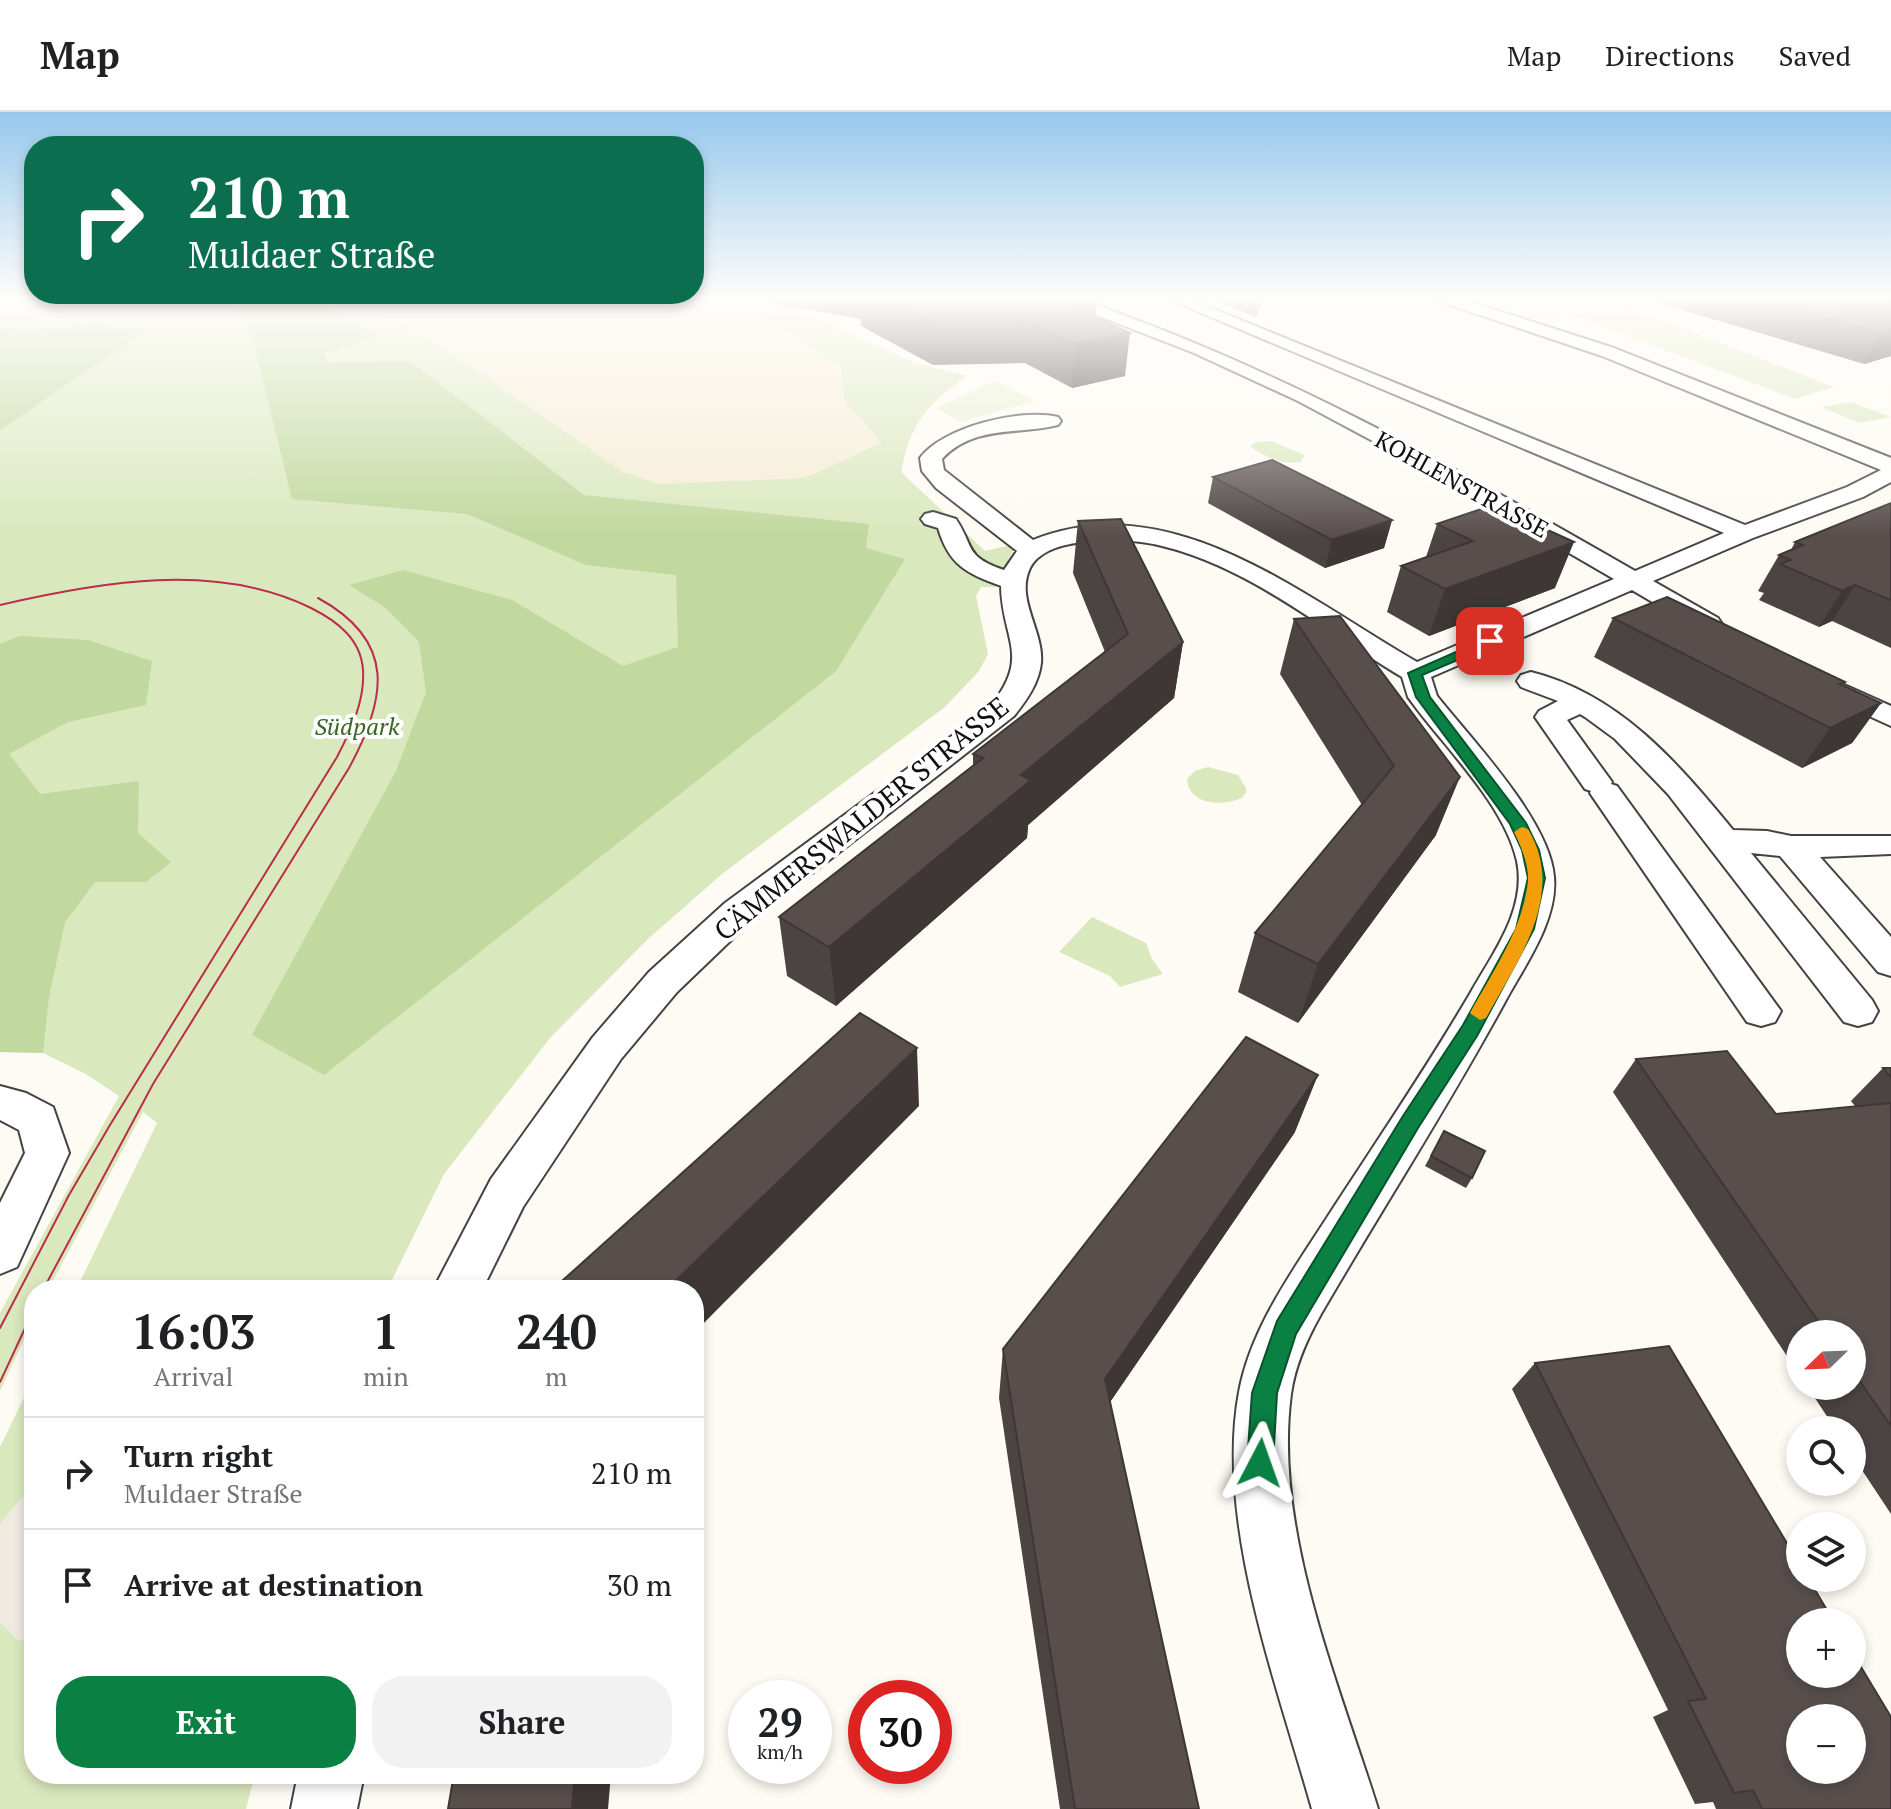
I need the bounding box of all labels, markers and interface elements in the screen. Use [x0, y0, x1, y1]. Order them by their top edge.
text: Map [40, 30, 120, 80]
text: Map [1507, 37, 1561, 74]
text: Directions [1605, 37, 1735, 74]
text: Saved [1779, 37, 1851, 74]
text: 210 m [188, 160, 350, 234]
icon: right [56, 168, 160, 272]
text: Muldaer Straße [188, 231, 435, 278]
street label: KOHLENSTRASSE [1370, 423, 1554, 545]
pin [1456, 607, 1524, 675]
icon: arrive [1468, 619, 1512, 663]
street label: CÄMMERSWALDER STRASSE [706, 688, 1016, 948]
park label: Südpark [314, 710, 400, 742]
text: 16:03 [131, 1299, 256, 1363]
text: 1 [372, 1299, 399, 1363]
text: 240 [516, 1299, 597, 1363]
north arrow [1786, 1320, 1866, 1400]
map controls [1786, 1320, 1866, 1784]
text: Arrival [154, 1359, 233, 1393]
text: min [363, 1359, 409, 1393]
text: m [545, 1359, 568, 1393]
button: search [1786, 1416, 1866, 1496]
position arrow [1218, 1421, 1302, 1505]
text: Turn right [124, 1436, 273, 1476]
icon: right [56, 1451, 100, 1495]
text: 210 m [591, 1453, 672, 1493]
text: Muldaer Straße [124, 1476, 303, 1510]
button: layers [1786, 1512, 1866, 1592]
icon: arrive [56, 1563, 100, 1607]
text: Arrive at destination [124, 1565, 423, 1605]
text: 30 m [607, 1565, 672, 1605]
button: + [1786, 1608, 1866, 1688]
button: Exit [56, 1676, 356, 1768]
button: Share [372, 1676, 672, 1768]
speed limit sign: 30 [848, 1680, 952, 1784]
text: 29 [757, 1695, 803, 1748]
button: − [1786, 1704, 1866, 1784]
text: km/h [757, 1738, 803, 1765]

